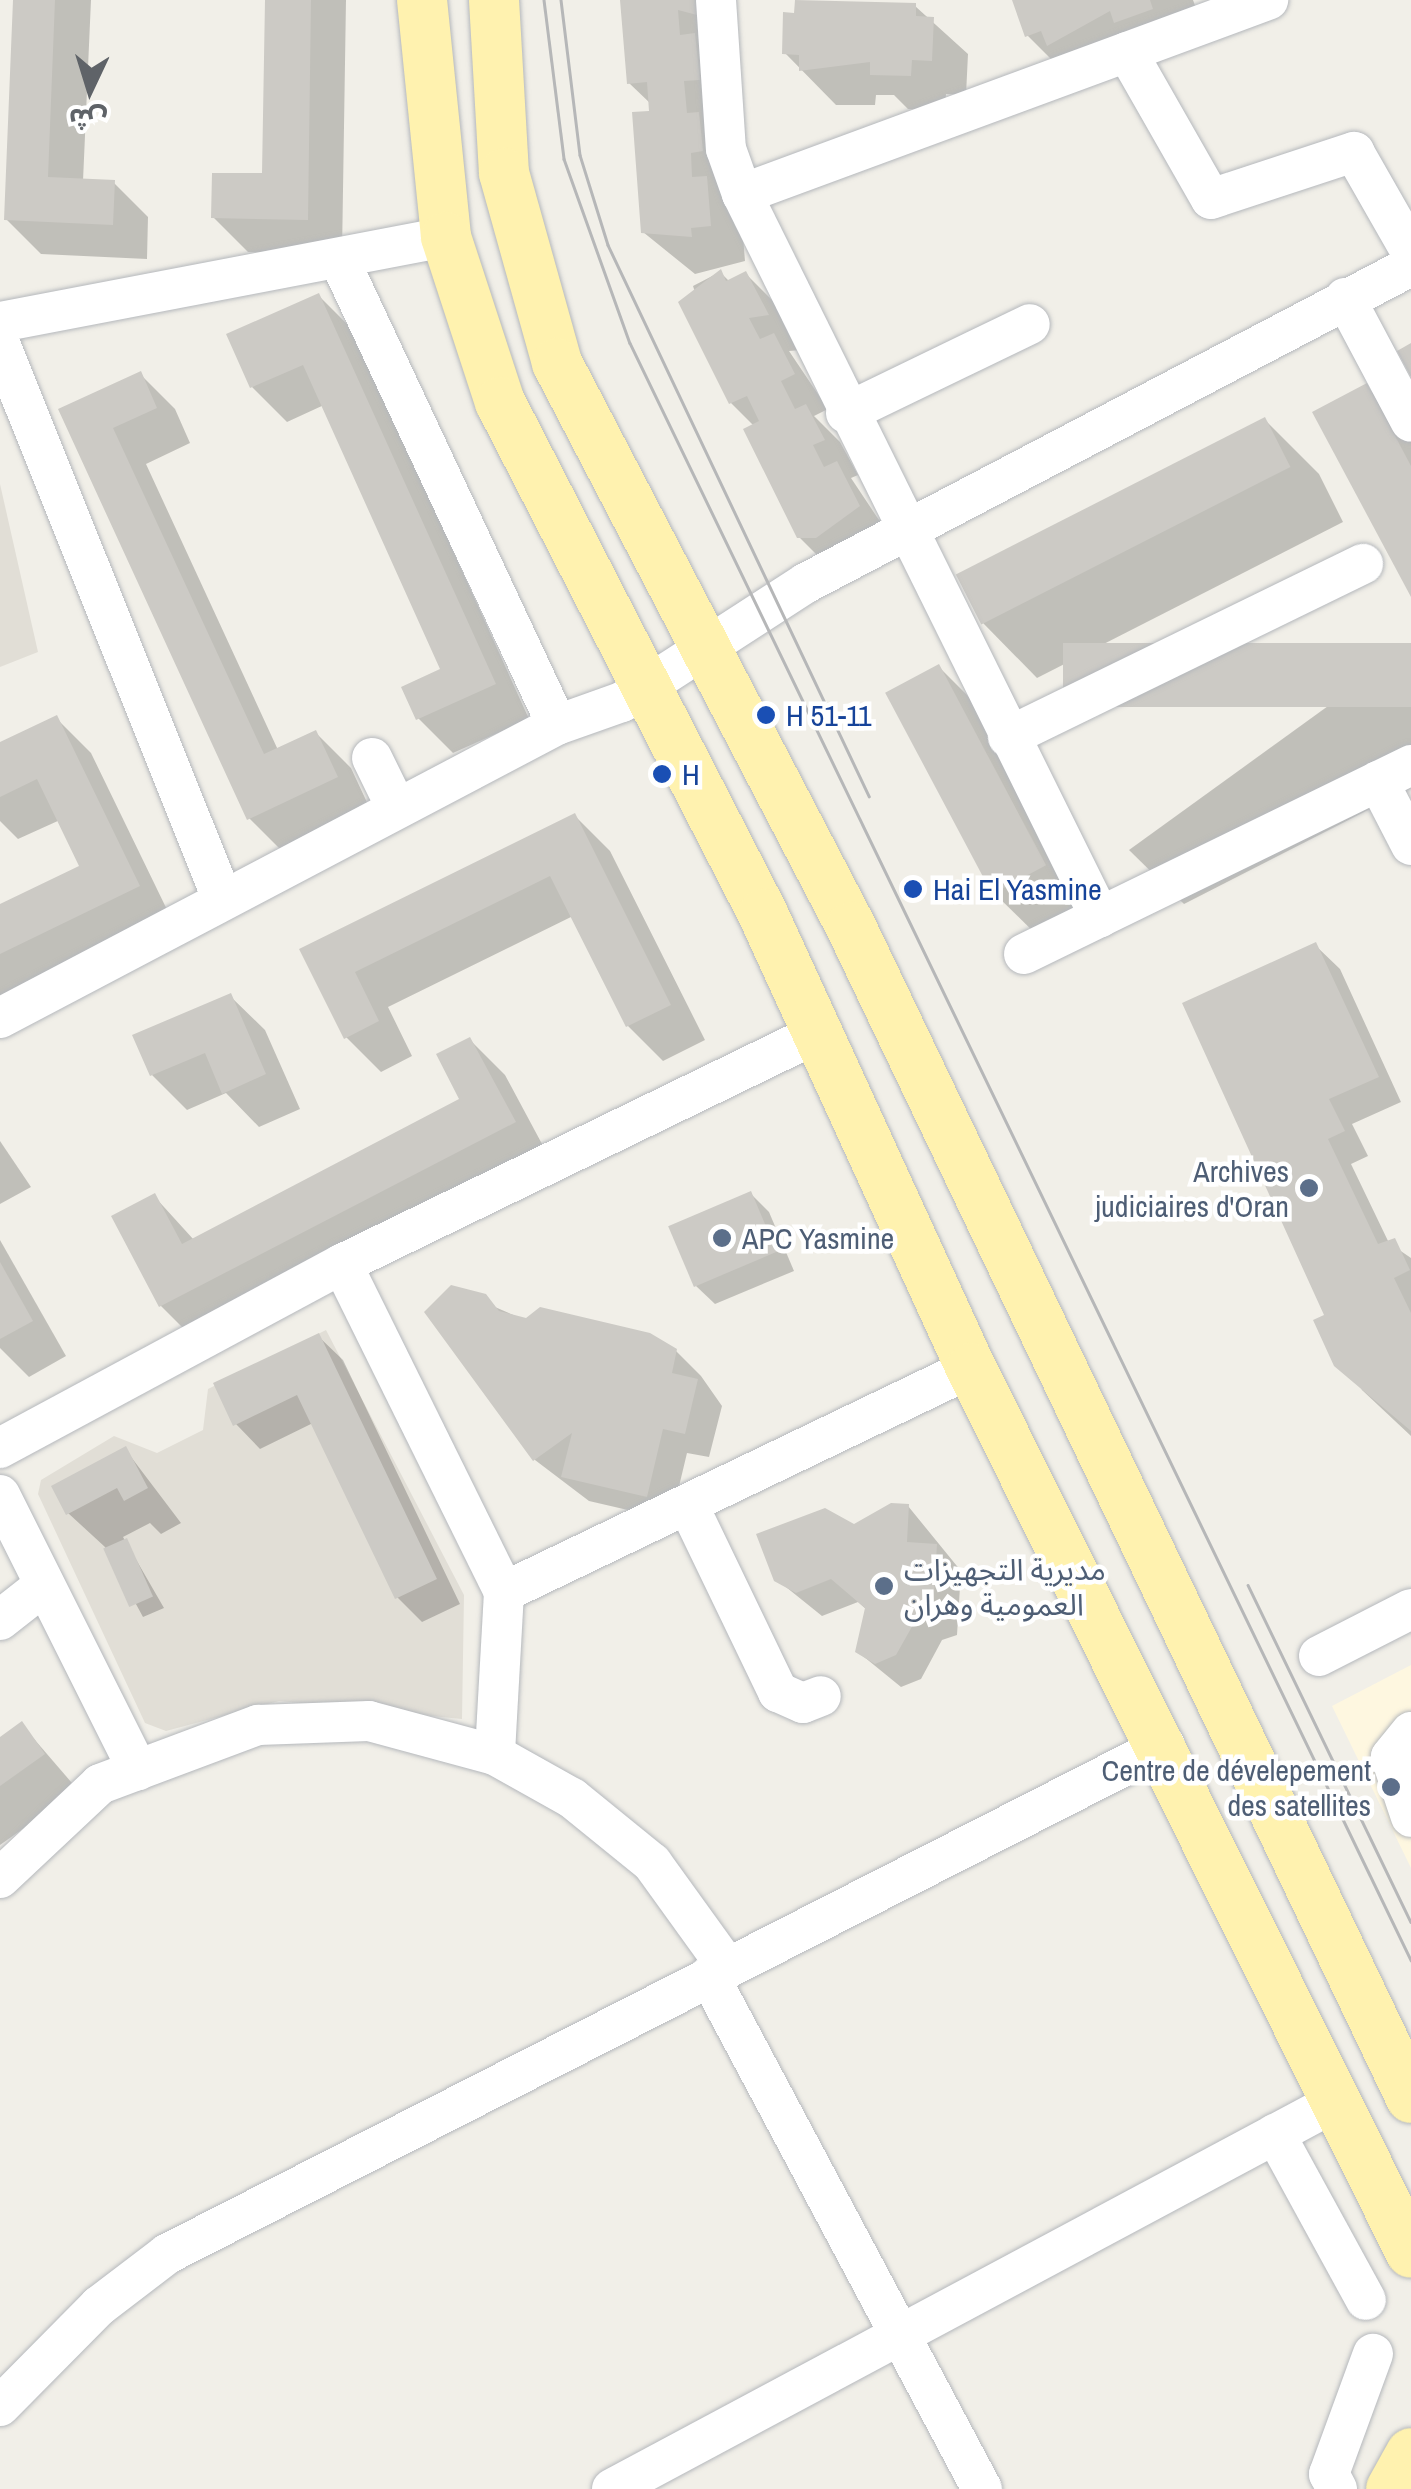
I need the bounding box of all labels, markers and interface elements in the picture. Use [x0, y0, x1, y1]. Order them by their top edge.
north arrow [40, 40, 140, 140]
text: ش [67, 100, 108, 140]
place label: H 51-11 [786, 697, 872, 733]
marker: H 51-11 [755, 704, 777, 726]
place label: H [682, 756, 700, 792]
marker: H [651, 763, 673, 785]
place label: Hai El Yasmine [933, 871, 1102, 907]
marker: Hai El Yasmine [902, 878, 924, 900]
place label: Archives judiciaires d'Oran [1096, 1153, 1289, 1224]
marker: Archives judiciaires d'Oran [1298, 1177, 1320, 1199]
place label: APC Yasmine [742, 1220, 895, 1256]
marker: APC Yasmine [711, 1227, 733, 1249]
place label: مديرية التجهيزات العمومية وهران [904, 1551, 1106, 1622]
marker: مديرية التجهيزات العمومية وهران [873, 1575, 895, 1597]
place label: Centre de dévelepement des satellites [1102, 1752, 1371, 1822]
marker: Centre de dévelepement des satellites [1380, 1776, 1402, 1798]

